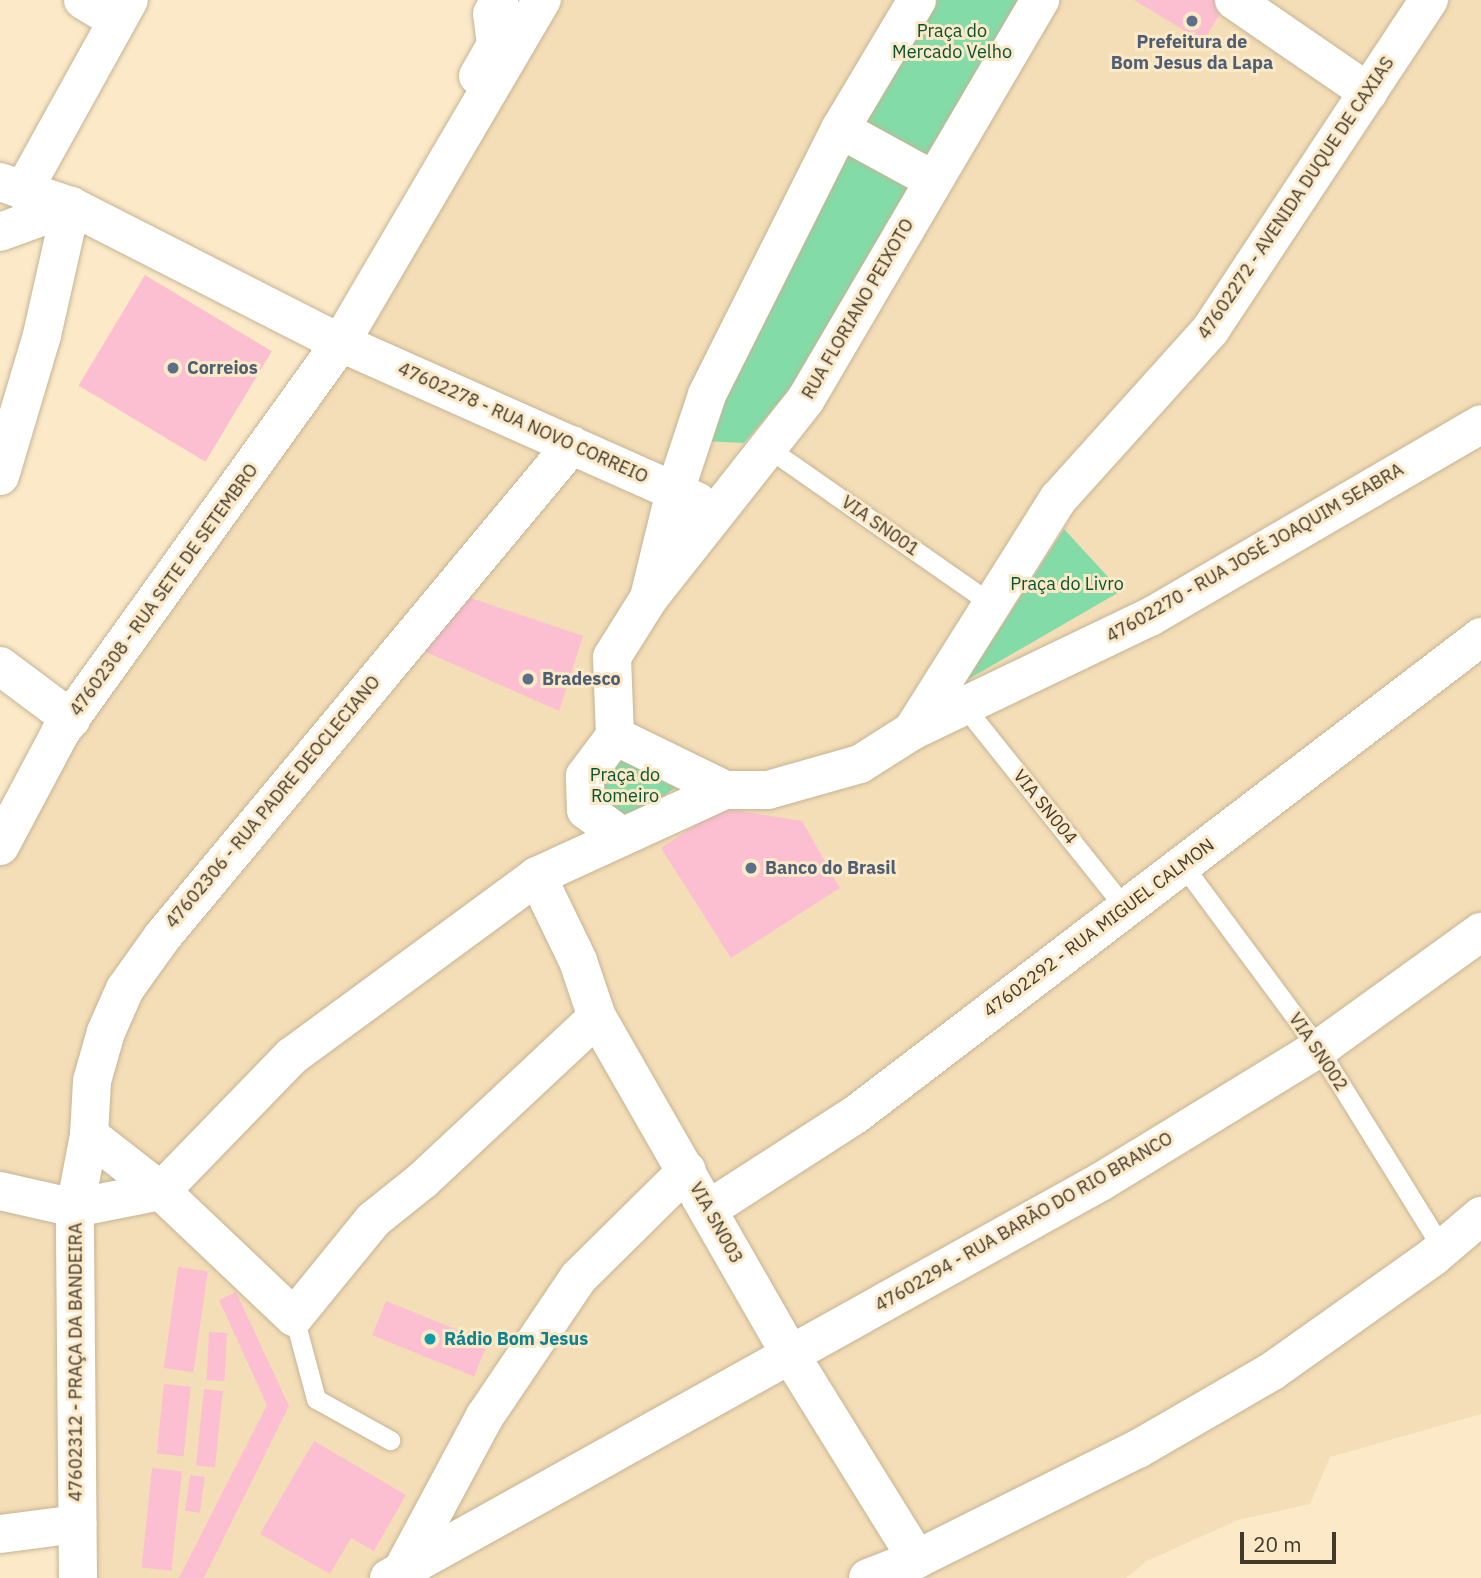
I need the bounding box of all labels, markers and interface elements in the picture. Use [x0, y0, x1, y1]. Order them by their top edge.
marker: Prefeitura de Bom Jesus da Lapa [1184, 13, 1200, 29]
park label: Praça do Mercado Velho [892, 21, 1012, 64]
place label: Prefeitura de Bom Jesus da Lapa [1111, 32, 1273, 74]
street label: 47602272 - AVENIDA DUQUE DE CAXIAS [1193, 53, 1399, 343]
street label: RUA FLORIANO PEIXOTO [797, 215, 919, 403]
place label: Correios [187, 357, 258, 379]
street label: 47602278 - RUA NOVO CORREIO [395, 358, 651, 488]
marker: Correios [165, 360, 181, 376]
street label: 47602270 - RUA JOSÉ JOAQUIM SEABRA [1103, 459, 1407, 647]
street label: 47602308 - RUA SETE DE SETEMBRO [65, 460, 263, 720]
street label: VIA SN001 [837, 491, 923, 561]
park label: Praça do Livro [1010, 573, 1124, 595]
place label: Bradesco [542, 668, 621, 690]
marker: Bradesco [520, 671, 536, 687]
street label: 47602306 - RUA PADRE DEOCLECIANO [161, 672, 385, 932]
park label: Praça do Romeiro [590, 765, 660, 808]
street label: VIA SN004 [1008, 765, 1082, 849]
street label: 47602292 - RUA MIGUEL CALMON [979, 834, 1219, 1022]
place label: Banco do Brasil [765, 857, 896, 879]
marker: Banco do Brasil [743, 860, 759, 876]
street label: VIA SN002 [1284, 1009, 1352, 1095]
street label: 47602294 - RUA BARÃO DO RIO BRANCO [871, 1128, 1177, 1316]
street label: VIA SN003 [685, 1179, 747, 1267]
street label: 47602312 - PRAÇA DA BANDEIRA [65, 1222, 87, 1502]
place label: Rádio Bom Jesus [444, 1328, 588, 1350]
marker: Rádio Bom Jesus [422, 1331, 438, 1347]
scale bar [1243, 1518, 1339, 1562]
text: 20 m [1253, 1530, 1302, 1558]

